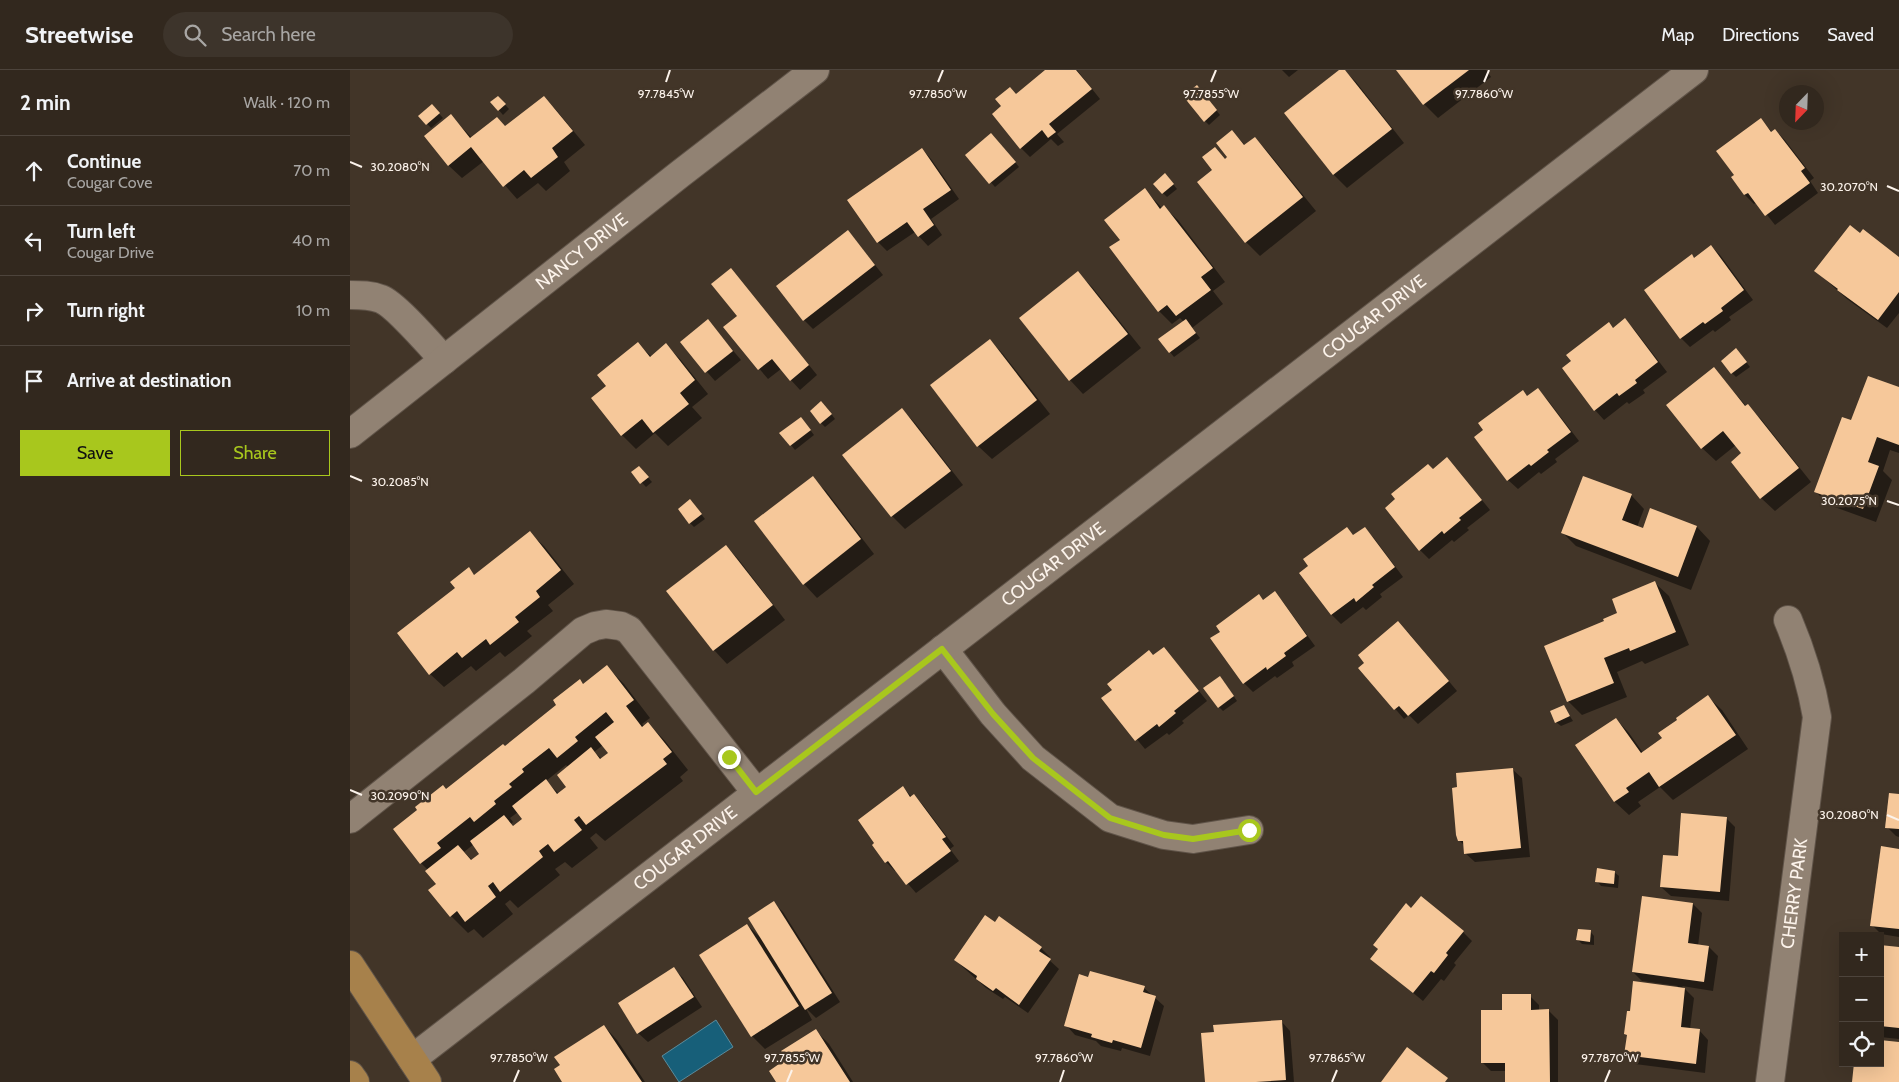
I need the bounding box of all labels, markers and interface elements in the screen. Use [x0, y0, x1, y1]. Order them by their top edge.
search box [163, 12, 513, 57]
text: Streetwise [25, 20, 133, 49]
icon: search [181, 21, 209, 49]
text: Search here [221, 23, 316, 46]
text: Map [1661, 24, 1694, 46]
text: Directions [1722, 24, 1799, 46]
text: Saved [1827, 24, 1874, 46]
north arrow [1779, 85, 1824, 130]
text: 97.7845°W [638, 86, 695, 101]
text: 97.7850°W [909, 86, 968, 101]
text: 97.7855°W [1183, 86, 1240, 101]
text: 97.7860°W [1455, 86, 1514, 101]
text: 2 min [20, 90, 71, 115]
text: Walk · 120 m [243, 93, 330, 112]
text: Continue [67, 150, 141, 173]
icon: ahead [20, 157, 48, 185]
text: 30.2080°N [370, 159, 430, 174]
text: 70 m [293, 161, 330, 180]
text: Cougar Cove [67, 173, 152, 192]
text: 30.2070°N [1820, 179, 1878, 194]
street label: NANCY DRIVE [531, 208, 632, 295]
text: Turn left [67, 220, 135, 243]
icon: left [20, 227, 48, 255]
text: 40 m [292, 231, 330, 250]
text: Cougar Drive [67, 243, 154, 262]
street label: COUGAR DRIVE [1318, 270, 1430, 364]
icon: right [20, 297, 48, 325]
text: Turn right [67, 299, 145, 322]
text: 10 m [296, 301, 330, 320]
icon: arrive [20, 367, 48, 395]
text: Arrive at destination [67, 369, 231, 392]
button: Save [20, 430, 170, 476]
button: Share [180, 430, 330, 476]
text: 30.2085°N [371, 474, 429, 489]
text: 30.2075°N [1821, 493, 1877, 508]
street label: COUGAR DRIVE [997, 517, 1110, 611]
route end [718, 746, 741, 769]
text: 30.2090°N [371, 788, 429, 803]
street label: COUGAR DRIVE [629, 801, 742, 895]
text: 30.2080°N [1819, 807, 1879, 822]
route start [1238, 819, 1261, 842]
street label: CHERRY PARK [1776, 836, 1812, 950]
map controls [1839, 932, 1884, 1067]
button: + [1839, 932, 1884, 977]
button: − [1839, 977, 1884, 1022]
button: locate [1839, 1022, 1884, 1067]
text: 97.7850°W [490, 1050, 549, 1065]
text: 97.7855°W [764, 1050, 821, 1065]
text: 97.7860°W [1035, 1050, 1094, 1065]
text: 97.7865°W [1309, 1050, 1366, 1065]
text: 97.7870°W [1581, 1050, 1639, 1065]

